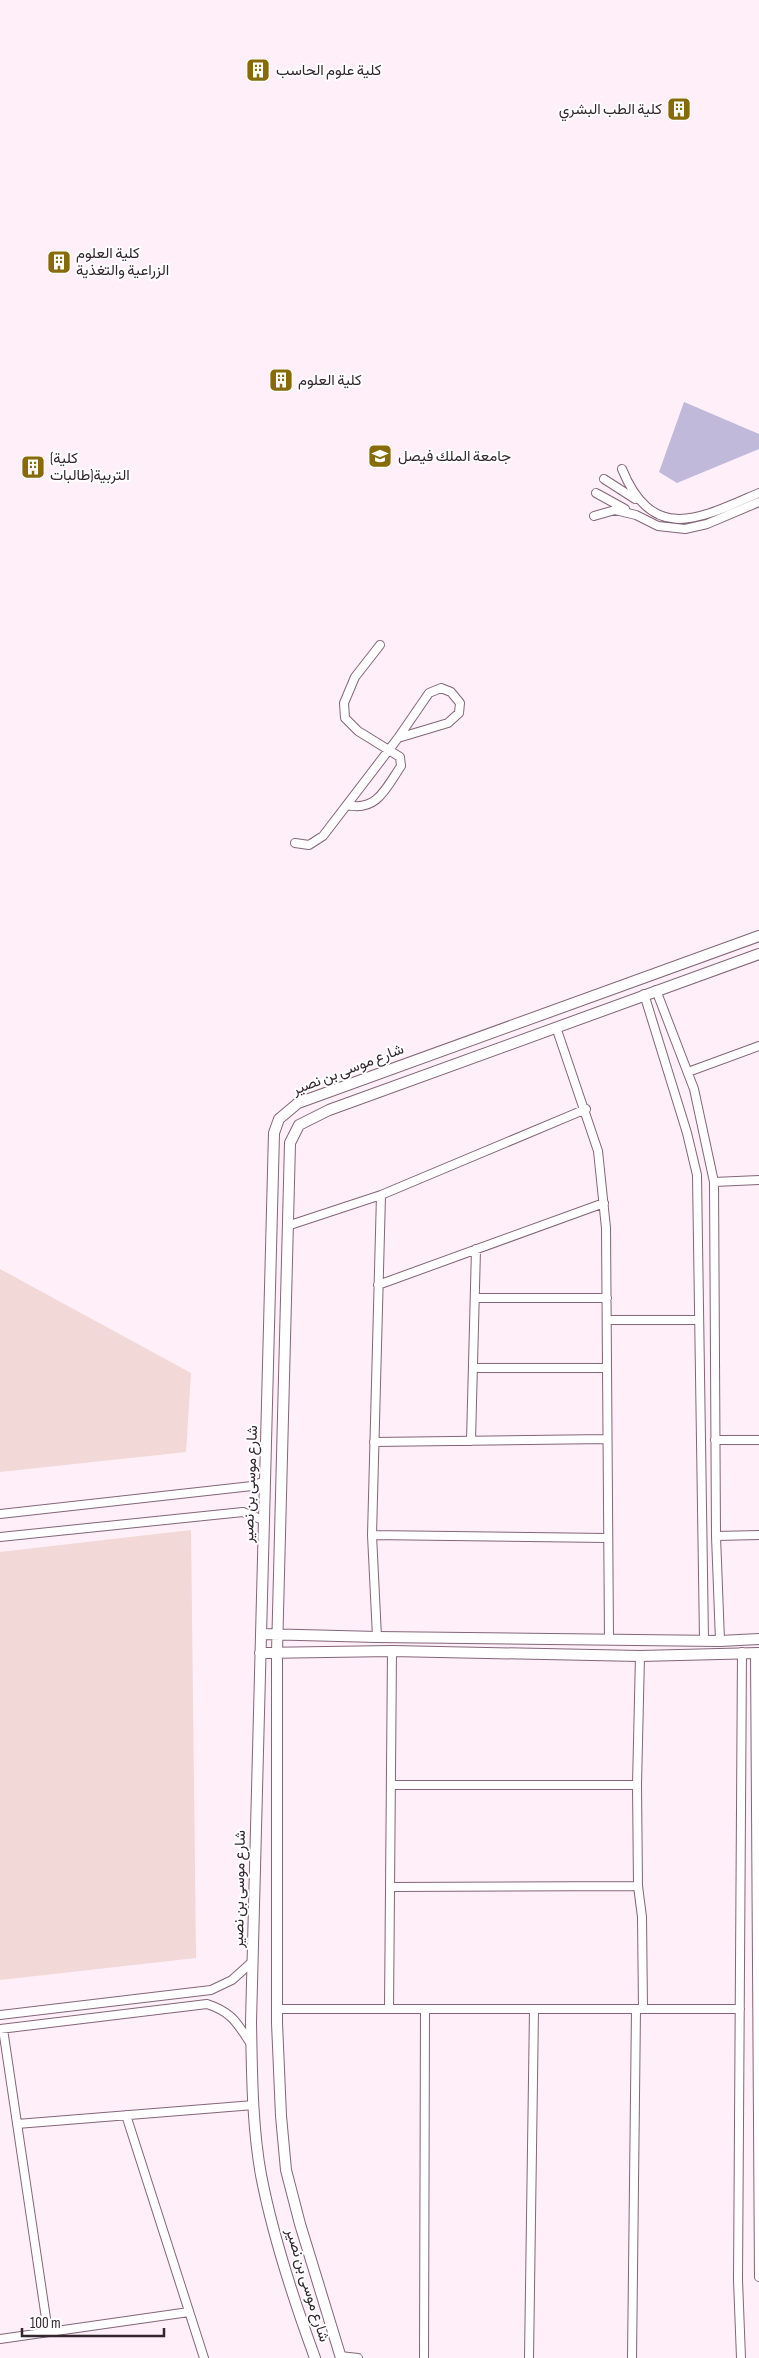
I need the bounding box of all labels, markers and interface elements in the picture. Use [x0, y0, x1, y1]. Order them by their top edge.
building icon: كلية علوم الحاسب [245, 57, 271, 83]
place label: كلية علوم الحاسب [276, 61, 382, 80]
building icon: كلية الطب البشري [666, 96, 692, 122]
place label: كلية الطب البشري [559, 100, 662, 122]
place label: كلية العلوم الزراعية والتغذية [76, 244, 169, 280]
building icon: كلية العلوم الزراعية والتغذية [46, 249, 72, 275]
building icon: كلية العلوم [268, 367, 294, 393]
place label: كلية العلوم [298, 371, 362, 390]
school or university icon: جامعة الملك فيصل [367, 443, 393, 469]
place label: جامعة الملك فيصل [398, 447, 511, 466]
place label: (كلية التربية(طالبات [50, 449, 130, 485]
building icon: (كلية التربية(طالبات [20, 454, 46, 480]
street label: شارع موسى بن نصير [289, 1039, 407, 1101]
street label: شارع موسى بن نصير [239, 1425, 263, 1544]
street label: شارع موسى بن نصير [229, 1830, 251, 1949]
street label: شارع موسى بن نصير [280, 2225, 334, 2345]
scale bar [22, 2306, 165, 2338]
text: 100 m [30, 2314, 61, 2333]

